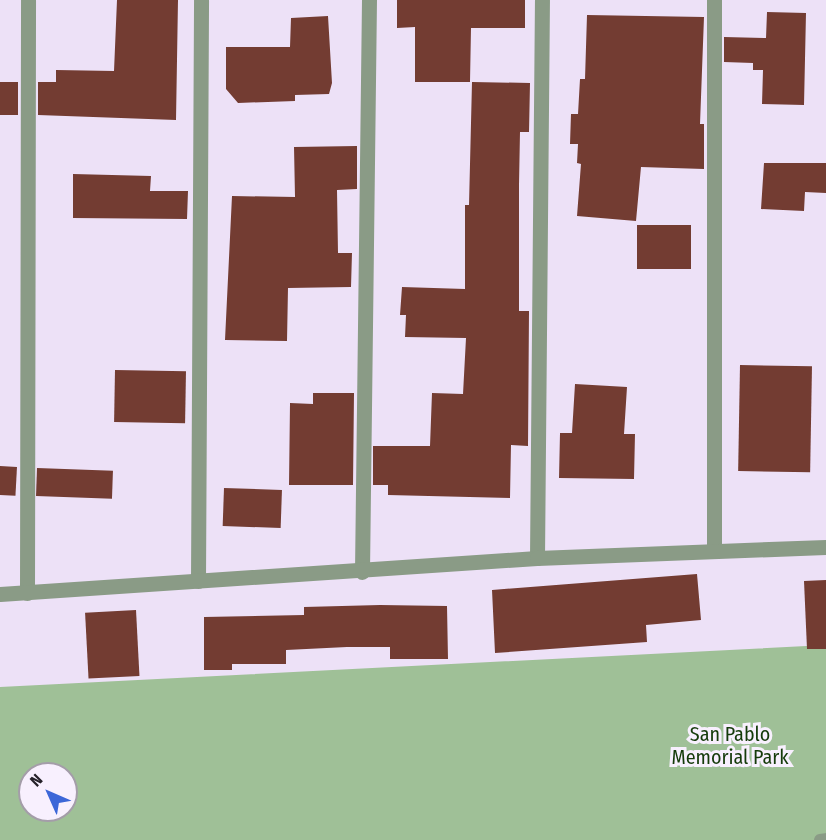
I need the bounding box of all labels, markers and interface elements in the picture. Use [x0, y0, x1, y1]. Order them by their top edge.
park label: San Pablo Memorial Park [671, 722, 789, 769]
north arrow [18, 762, 78, 822]
text: N [26, 770, 46, 790]

